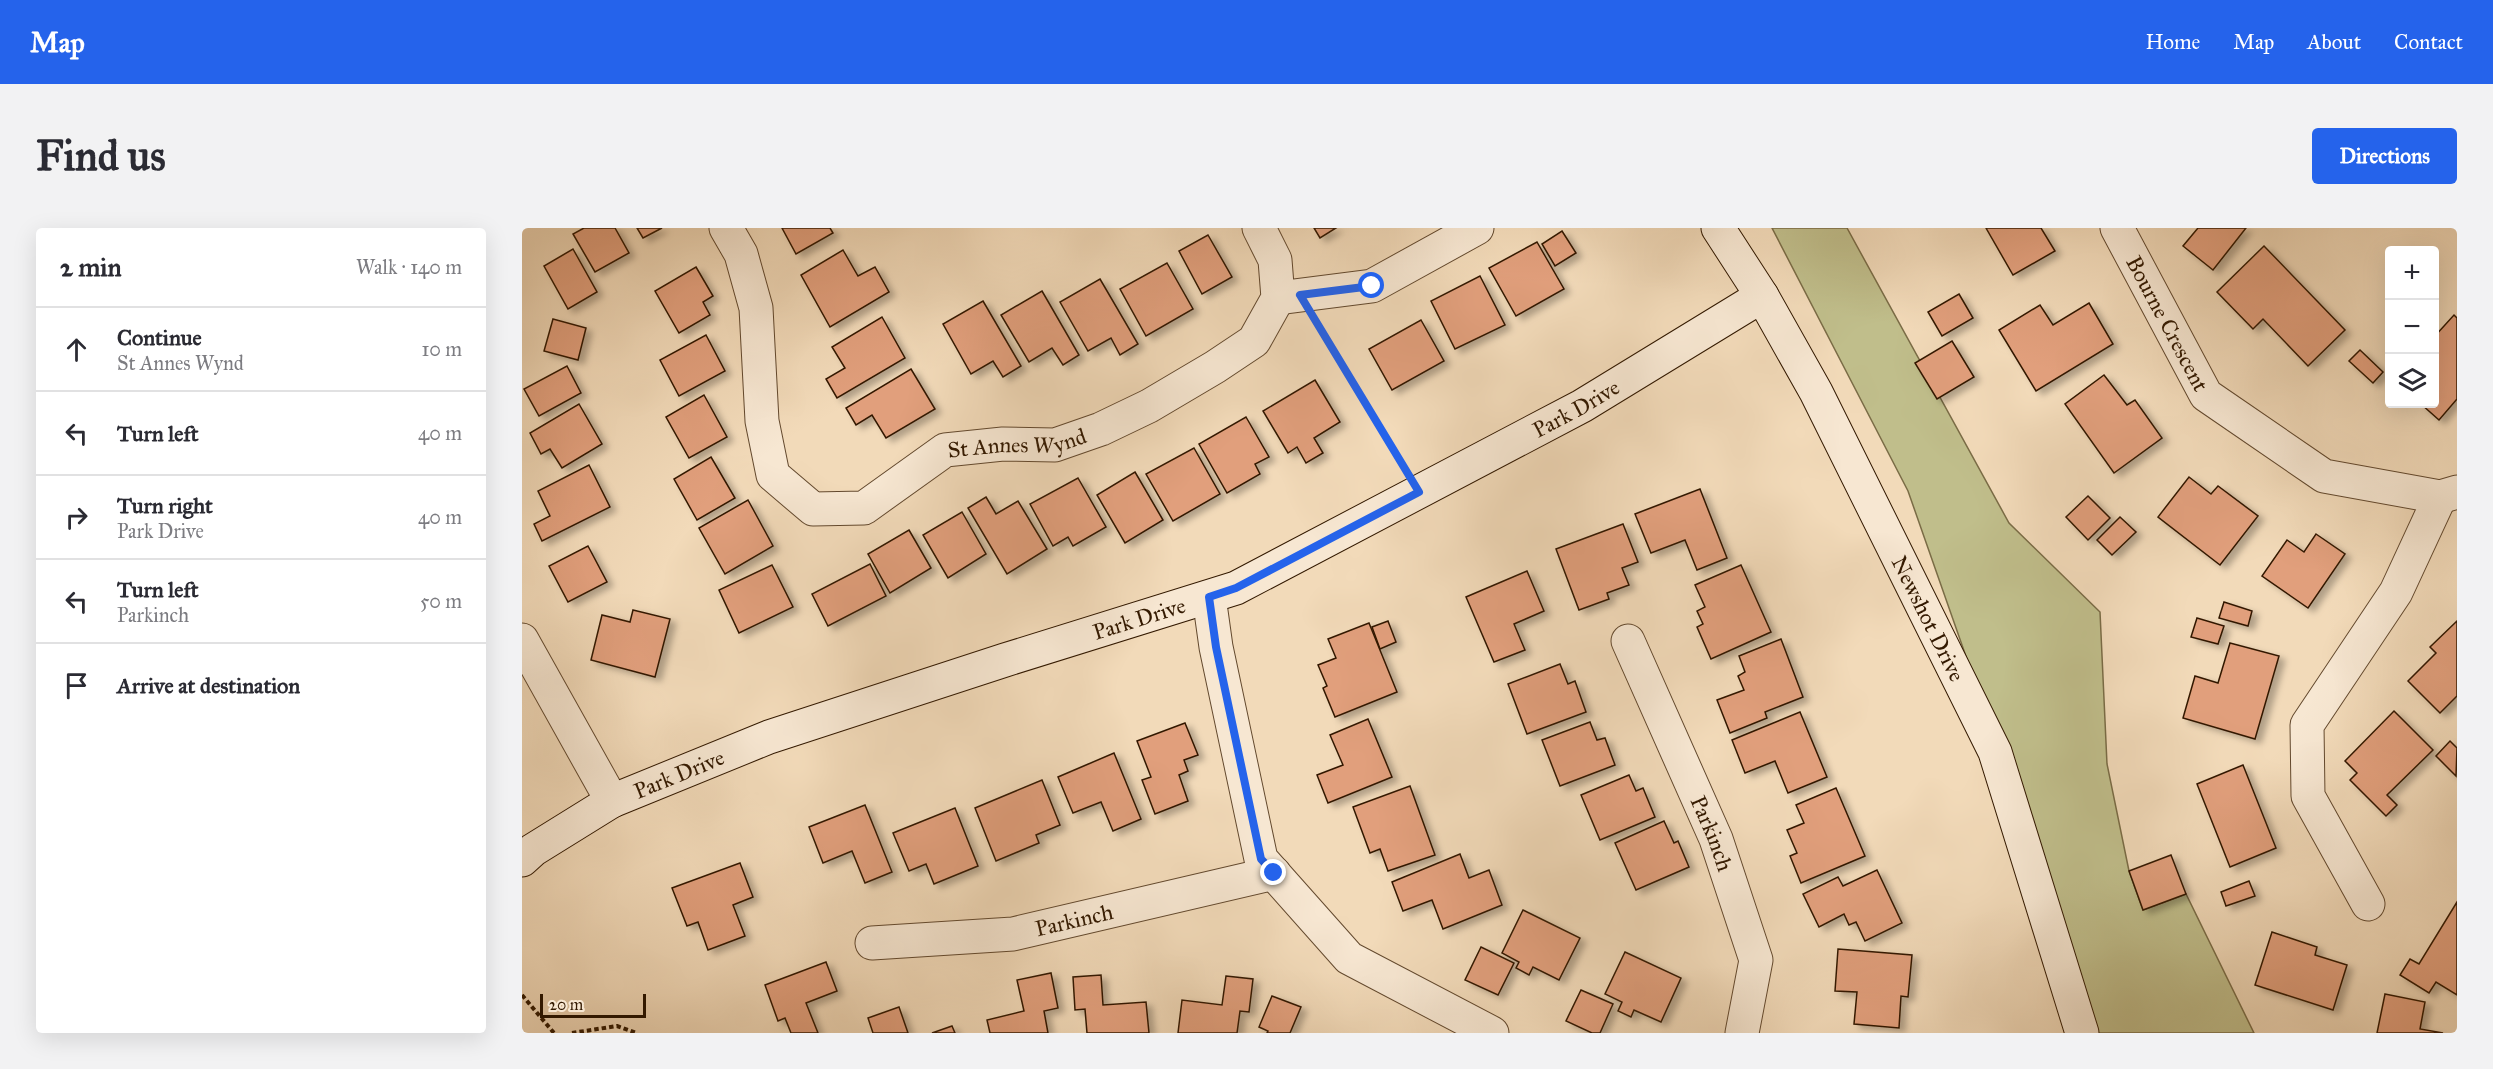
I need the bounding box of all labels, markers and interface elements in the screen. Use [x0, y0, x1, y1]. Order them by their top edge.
text: Map [30, 25, 85, 60]
text: Home [2145, 29, 2200, 55]
text: Map [2233, 29, 2274, 55]
text: About [2307, 29, 2361, 55]
text: Contact [2394, 29, 2463, 55]
button: Directions [2312, 128, 2457, 184]
text: Find us [36, 130, 166, 182]
map controls [2385, 246, 2439, 408]
button: + [2385, 246, 2439, 300]
text: 2 min [60, 251, 121, 283]
street label: Bourne Crescent [2120, 251, 2215, 396]
text: Walk · 140 m [356, 255, 462, 279]
route start [1358, 272, 1384, 298]
button: − [2385, 300, 2439, 354]
text: Continue [117, 324, 202, 351]
icon: ahead [60, 333, 93, 366]
text: 10 m [421, 337, 462, 361]
text: St Annes Wynd [117, 351, 244, 375]
button: layers [2385, 354, 2439, 408]
street label: Park Drive [1528, 373, 1624, 444]
icon: left [60, 417, 93, 450]
text: Turn left [117, 420, 199, 447]
text: 40 m [418, 421, 462, 445]
street label: St Annes Wynd [946, 422, 1090, 464]
text: Turn right [117, 492, 213, 519]
icon: right [60, 501, 93, 534]
text: 40 m [418, 505, 462, 529]
text: Park Drive [117, 519, 204, 543]
street label: Newshot Drive [1886, 551, 1971, 686]
text: Turn left [117, 576, 199, 603]
icon: left [60, 585, 93, 618]
text: 50 m [420, 589, 462, 613]
street label: Park Drive [1090, 592, 1189, 646]
text: Parkinch [117, 603, 189, 627]
icon: arrive [60, 669, 93, 702]
text: Arrive at destination [117, 672, 300, 699]
street label: Park Drive [630, 744, 728, 805]
street label: Parkinch [1684, 791, 1739, 875]
route end [1260, 859, 1286, 885]
street label: Parkinch [1033, 898, 1116, 942]
scale bar [540, 991, 646, 1018]
text: 20 m [549, 995, 583, 1014]

